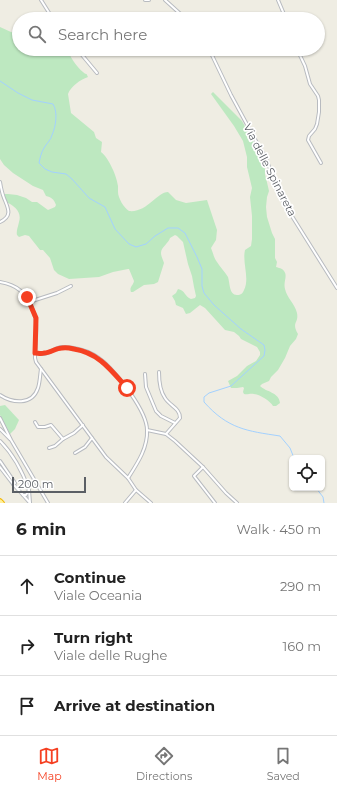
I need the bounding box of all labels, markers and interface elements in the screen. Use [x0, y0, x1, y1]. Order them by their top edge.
search box [12, 12, 325, 56]
icon: search [26, 23, 48, 45]
text: Search here [58, 25, 147, 44]
street label: Via delle Spinareta [241, 121, 299, 219]
route end [18, 288, 36, 306]
route start [118, 379, 136, 397]
map controls [289, 455, 325, 491]
button: locate [289, 455, 325, 491]
scale bar [12, 475, 86, 494]
text: 200 m [18, 477, 53, 491]
text: 6 min [16, 519, 66, 539]
text: Walk · 450 m [237, 521, 321, 537]
text: Continue [54, 568, 126, 587]
icon: ahead [16, 575, 38, 597]
text: 290 m [280, 578, 321, 594]
text: Viale Oceania [54, 587, 142, 603]
text: Turn right [54, 628, 133, 647]
icon: right [16, 635, 38, 657]
text: 160 m [283, 638, 321, 654]
text: Viale delle Rughe [54, 647, 167, 663]
icon: arrive [16, 695, 38, 717]
text: Arrive at destination [54, 696, 215, 715]
tab: Map [37, 745, 62, 783]
tab: Directions [136, 745, 192, 783]
tab: Saved [267, 745, 300, 783]

